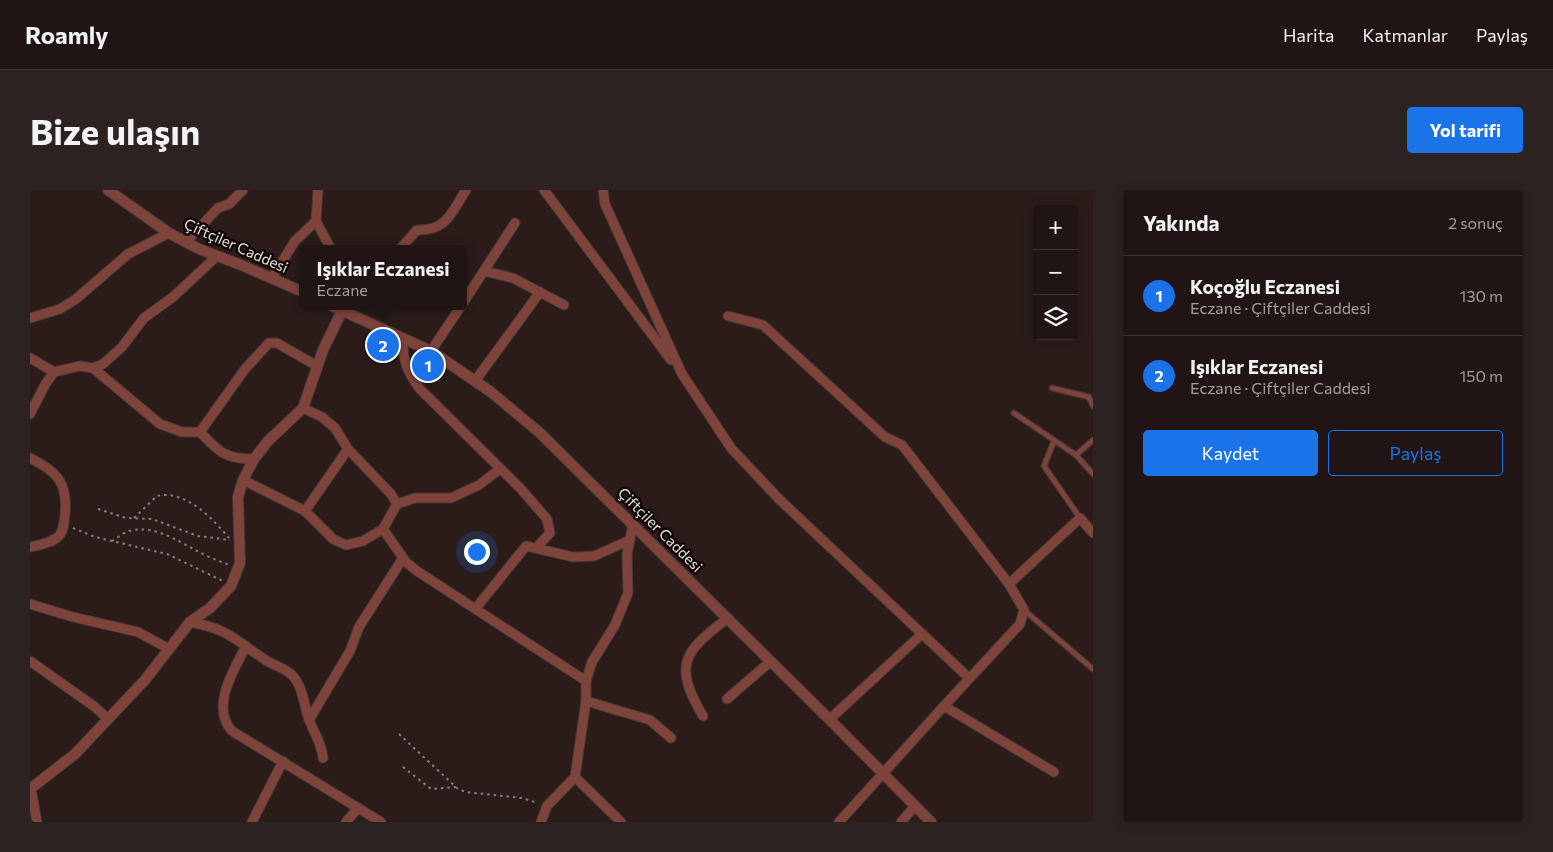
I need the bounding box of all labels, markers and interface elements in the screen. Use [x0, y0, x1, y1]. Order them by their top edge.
text: Roamly [25, 20, 108, 49]
text: Harita [1283, 24, 1335, 46]
text: Katmanlar [1363, 24, 1448, 46]
text: Paylaş [1476, 24, 1528, 46]
button: Yol tarifi [1407, 107, 1523, 153]
text: Bize ulaşın [30, 109, 200, 152]
map controls [1033, 205, 1078, 340]
button: + [1033, 205, 1078, 250]
text: Yakında [1143, 210, 1220, 235]
text: 2 sonuç [1448, 213, 1503, 232]
street label: Çiftçiler Caddesi [182, 214, 291, 276]
popup [299, 245, 467, 310]
button: − [1033, 250, 1078, 295]
text: Işıklar Eczanesi [316, 257, 450, 280]
text: Koçoğlu Eczanesi [1190, 275, 1340, 298]
text: Eczane [316, 280, 368, 299]
text: 1 [1155, 286, 1163, 305]
text: 130 m [1460, 286, 1503, 305]
button: layers [1033, 295, 1078, 340]
text: Eczane · Çiftçiler Caddesi [1190, 298, 1371, 317]
pin: 2 [367, 326, 399, 364]
pin: 1 [412, 346, 444, 384]
text: Işıklar Eczanesi [1190, 355, 1323, 378]
text: 2 [1154, 366, 1164, 385]
text: 150 m [1460, 366, 1503, 385]
text: Eczane · Çiftçiler Caddesi [1190, 378, 1371, 397]
button: Kaydet [1143, 430, 1318, 476]
button: Paylaş [1328, 430, 1503, 476]
street label: Çiftçiler Caddesi [615, 483, 707, 575]
your location [464, 539, 490, 565]

